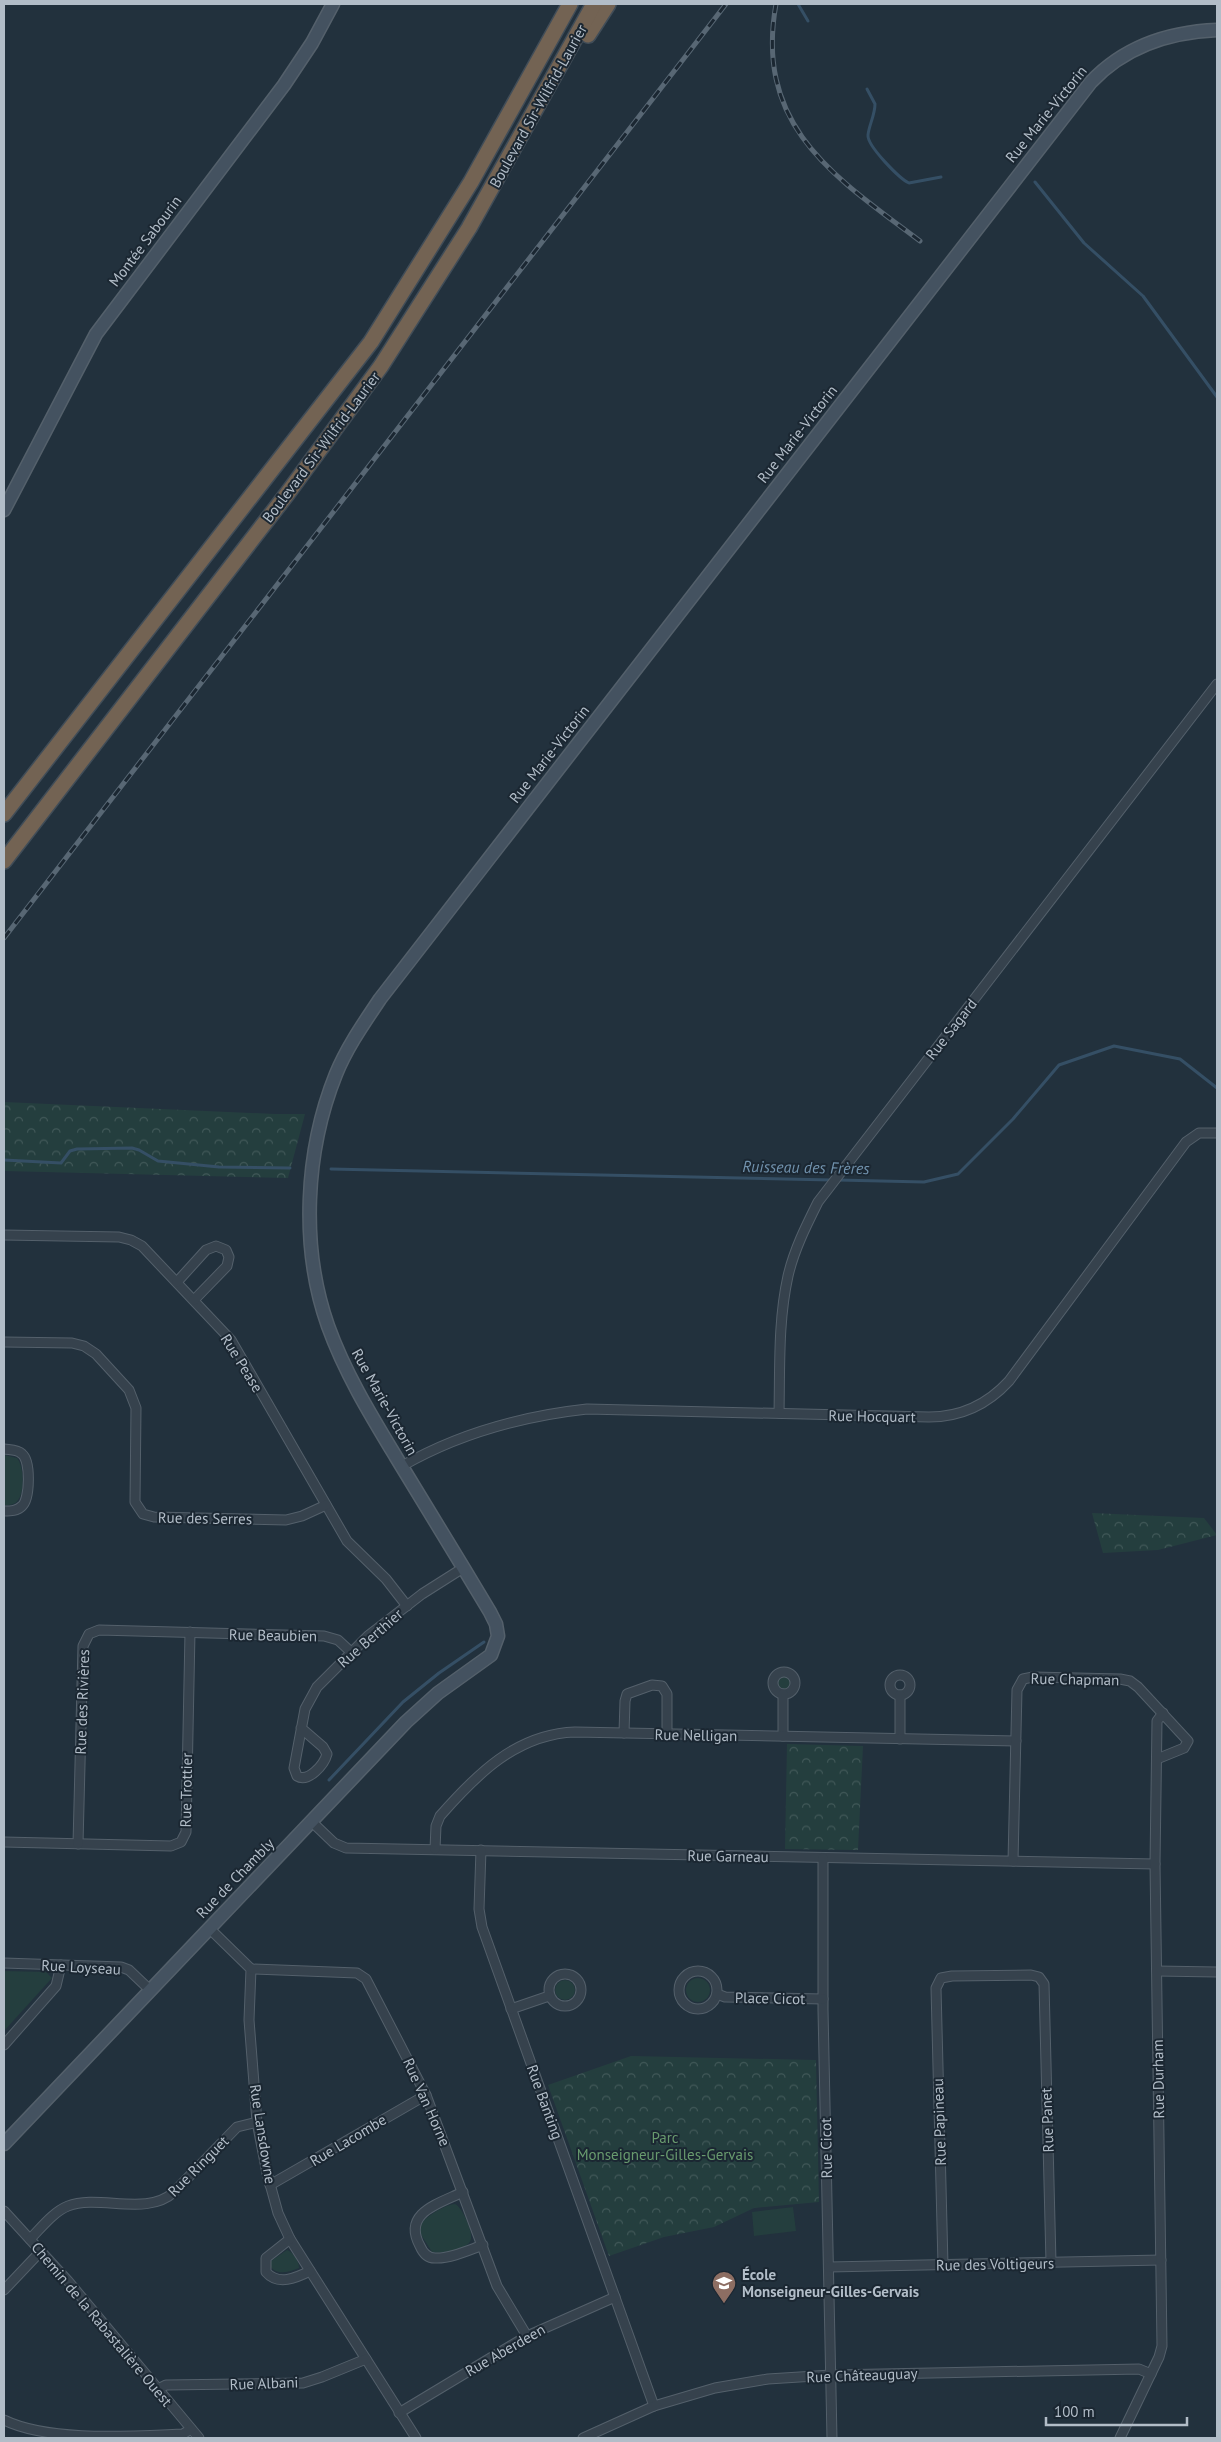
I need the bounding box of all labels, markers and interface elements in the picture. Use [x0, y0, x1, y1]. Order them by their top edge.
street label: Boulevard Sir-Wilfrid-Laurier [485, 21, 591, 191]
street label: Rue Marie-Victorin [1001, 62, 1091, 166]
street label: Montée Sabourin [105, 192, 185, 290]
street label: Boulevard Sir-Wilfrid-Laurier [258, 368, 384, 526]
street label: Rue Marie-Victorin [753, 381, 841, 487]
street label: Rue Marie-Victorin [505, 701, 593, 807]
street label: Rue Sagard [921, 995, 981, 1063]
water label: Ruisseau des Frères [742, 1156, 870, 1178]
street label: Rue Pease [217, 1330, 267, 1396]
street label: Rue Marie-Victorin [348, 1345, 422, 1459]
street label: Rue Hocquart [828, 1406, 916, 1426]
street label: Rue des Serres [158, 1508, 252, 1528]
street label: Rue Berthier [333, 1604, 407, 1672]
street label: Rue Beaubien [229, 1625, 317, 1645]
street label: Rue des Rivières [71, 1649, 93, 1755]
street label: Rue Chapman [1031, 1669, 1119, 1689]
street label: Rue Nelligan [654, 1725, 738, 1745]
street label: Rue Trottier [176, 1752, 196, 1828]
street label: Rue de Chambly [192, 1834, 278, 1922]
street label: Rue Garneau [687, 1846, 769, 1866]
street label: Rue Loyseau [41, 1955, 121, 1979]
street label: Place Cicot [735, 1988, 805, 2008]
street label: Rue Durham [1148, 2039, 1168, 2119]
street label: Rue Van Horne [399, 2055, 455, 2149]
street label: Rue Banting [523, 2062, 567, 2142]
street label: Rue Papineau [928, 2078, 950, 2166]
street label: Rue Lansdowne [246, 2083, 280, 2185]
street label: Rue Panet [1036, 2087, 1058, 2153]
street label: Rue Lacombe [306, 2110, 390, 2170]
street label: Rue Cicot [816, 2118, 836, 2178]
park label: Parc Monseigneur-Gilles-Gervais [577, 2128, 753, 2164]
street label: Rue Ringuet [164, 2132, 232, 2200]
street label: Chemin de la Rabastalière Ouest [28, 2238, 176, 2410]
street label: Rue des Voltigeurs [936, 2253, 1054, 2275]
place label: École Monseigneur-Gilles-Gervais [742, 2265, 919, 2301]
school or university icon: École Monseigneur-Gilles-Gervais [711, 2270, 737, 2304]
street label: Rue Aberdeen [462, 2320, 548, 2380]
street label: Rue Châteauguay [806, 2364, 918, 2386]
street label: Rue Albani [229, 2372, 299, 2394]
scale bar [1046, 2394, 1187, 2426]
text: 100 m [1054, 2402, 1095, 2421]

